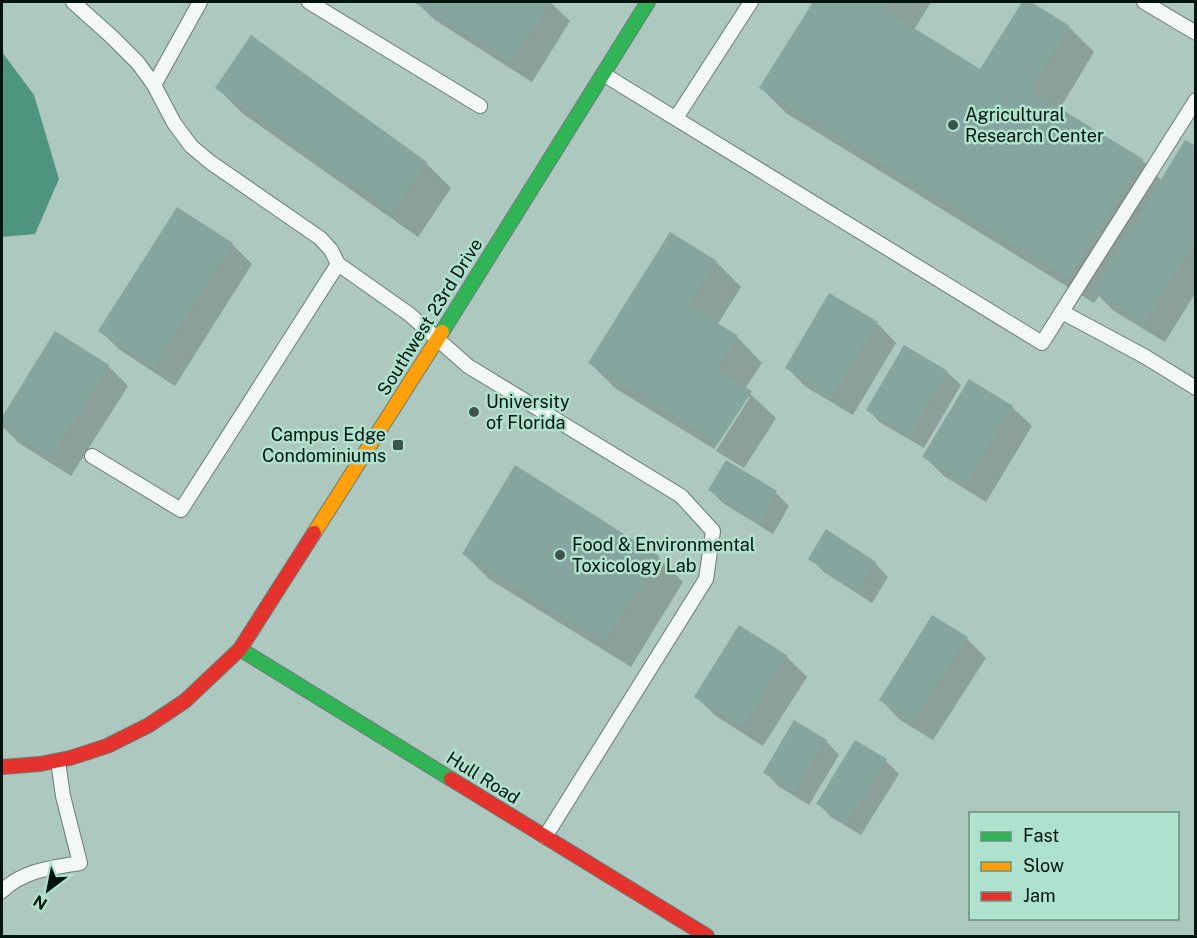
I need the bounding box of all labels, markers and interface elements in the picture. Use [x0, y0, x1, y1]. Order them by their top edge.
place label: Agricultural Research Center [965, 104, 1104, 146]
marker: Agricultural Research Center [946, 118, 960, 132]
street label: Southwest 23rd Drive [373, 234, 486, 399]
place label: University of Florida [486, 391, 570, 433]
marker: University of Florida [467, 405, 481, 419]
place label: Campus Edge Condominiums [262, 424, 386, 466]
marker: Campus Edge Condominiums [391, 438, 405, 452]
place label: Food & Environmental Toxicology Lab [572, 534, 755, 576]
marker: Food & Environmental Toxicology Lab [553, 548, 567, 562]
street label: Hull Road [443, 747, 524, 808]
legend [969, 812, 1179, 920]
text: Fast [1023, 825, 1059, 846]
text: Slow [1023, 855, 1064, 876]
north arrow [18, 860, 78, 920]
text: Jam [1023, 885, 1056, 906]
text: N [30, 891, 51, 914]

